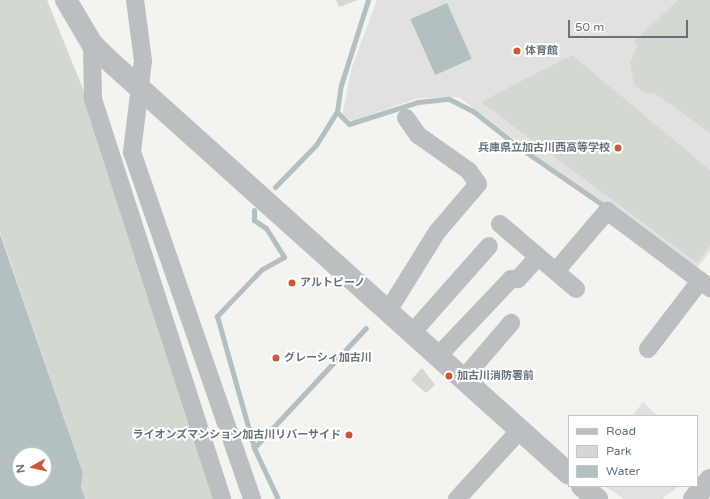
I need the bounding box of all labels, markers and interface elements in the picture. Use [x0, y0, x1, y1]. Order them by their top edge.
scale bar [570, 12, 690, 38]
text: 50 m [575, 20, 604, 34]
place label: 体育館 [525, 44, 558, 58]
marker: 体育館 [512, 46, 522, 56]
place label: 兵庫県立加古川西高等学校 [478, 141, 610, 155]
marker: 兵庫県立加古川西高等学校 [613, 143, 623, 153]
place label: アルトピーノ [300, 276, 366, 290]
marker: アルトピーノ [287, 278, 297, 288]
place label: グレーシィ加古川 [284, 351, 372, 365]
marker: グレーシィ加古川 [271, 353, 281, 363]
place label: 加古川消防署前 [457, 369, 534, 383]
marker: 加古川消防署前 [444, 371, 454, 381]
legend [568, 415, 698, 487]
text: Road [606, 424, 636, 438]
place label: ライオンズマンション加古川リバーサイド [132, 428, 341, 442]
marker: ライオンズマンション加古川リバーサイド [344, 430, 354, 440]
text: Park [606, 444, 632, 458]
north arrow [12, 447, 52, 487]
text: N [14, 463, 28, 474]
text: Water [606, 464, 640, 478]

